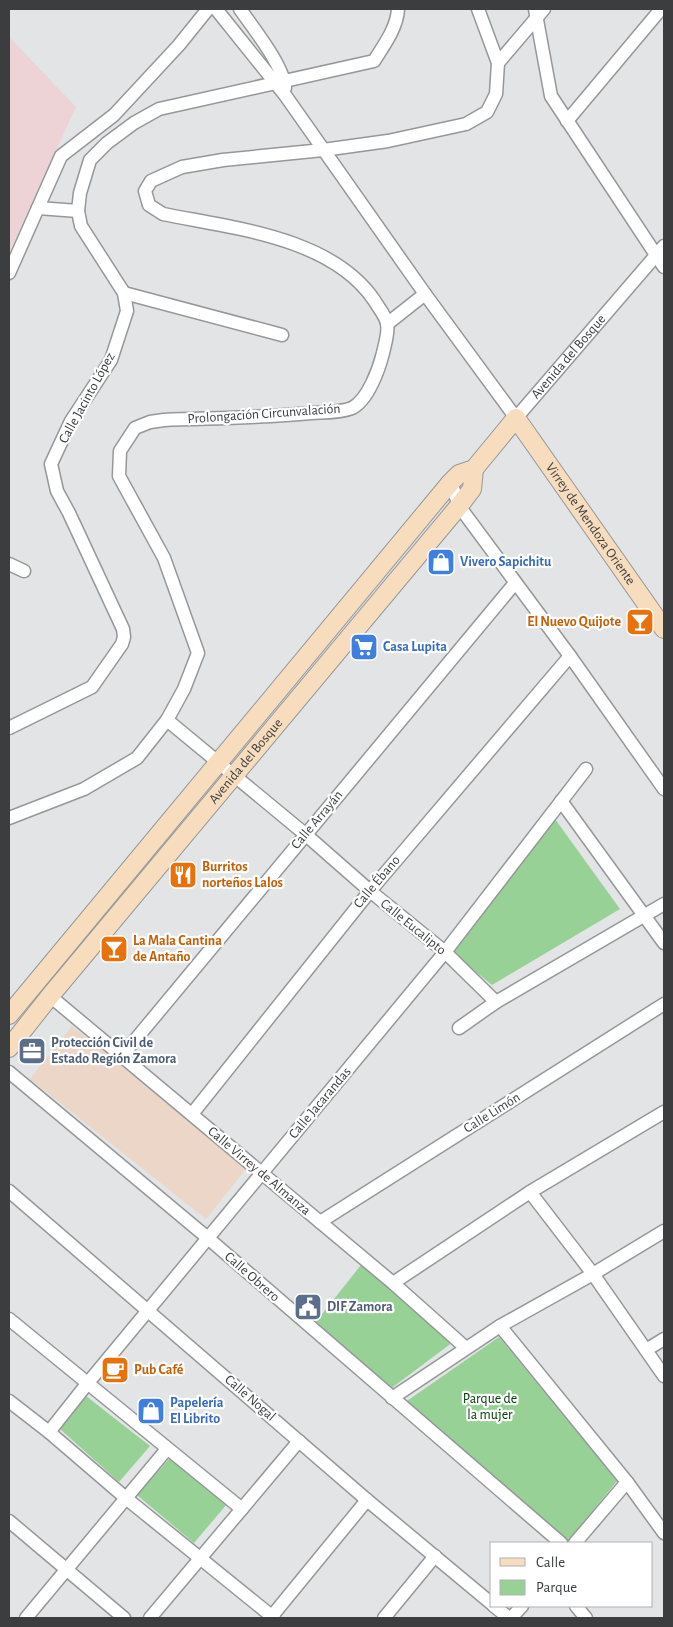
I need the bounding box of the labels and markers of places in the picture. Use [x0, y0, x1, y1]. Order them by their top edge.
shop icon: Vivero Sapichitu [426, 547, 456, 577]
place label: Vivero Sapichitu [460, 555, 552, 569]
bar icon: El Nuevo Quijote [625, 607, 655, 637]
place label: El Nuevo Quijote [527, 615, 621, 629]
supermarket icon: Casa Lupita [349, 632, 379, 662]
place label: Casa Lupita [383, 640, 447, 654]
restaurant icon: Burritos norteños Lalos [168, 860, 198, 890]
place label: Burritos norteños Lalos [202, 860, 283, 890]
bar icon: La Mala Cantina de Antaño [99, 934, 129, 964]
place label: La Mala Cantina de Antaño [133, 934, 222, 964]
office icon: Protección Civil de Estado Región Zamora [17, 1036, 47, 1066]
place label: Protección Civil de Estado Región Zamora [51, 1036, 177, 1066]
public building icon: DIF Zamora [293, 1292, 323, 1322]
place label: DIF Zamora [327, 1300, 393, 1314]
cafe icon: Pub Café [100, 1355, 130, 1385]
place label: Pub Café [134, 1363, 184, 1377]
shop icon: Papelería El Librito [136, 1396, 166, 1426]
place label: Papelería El Librito [170, 1396, 224, 1426]

